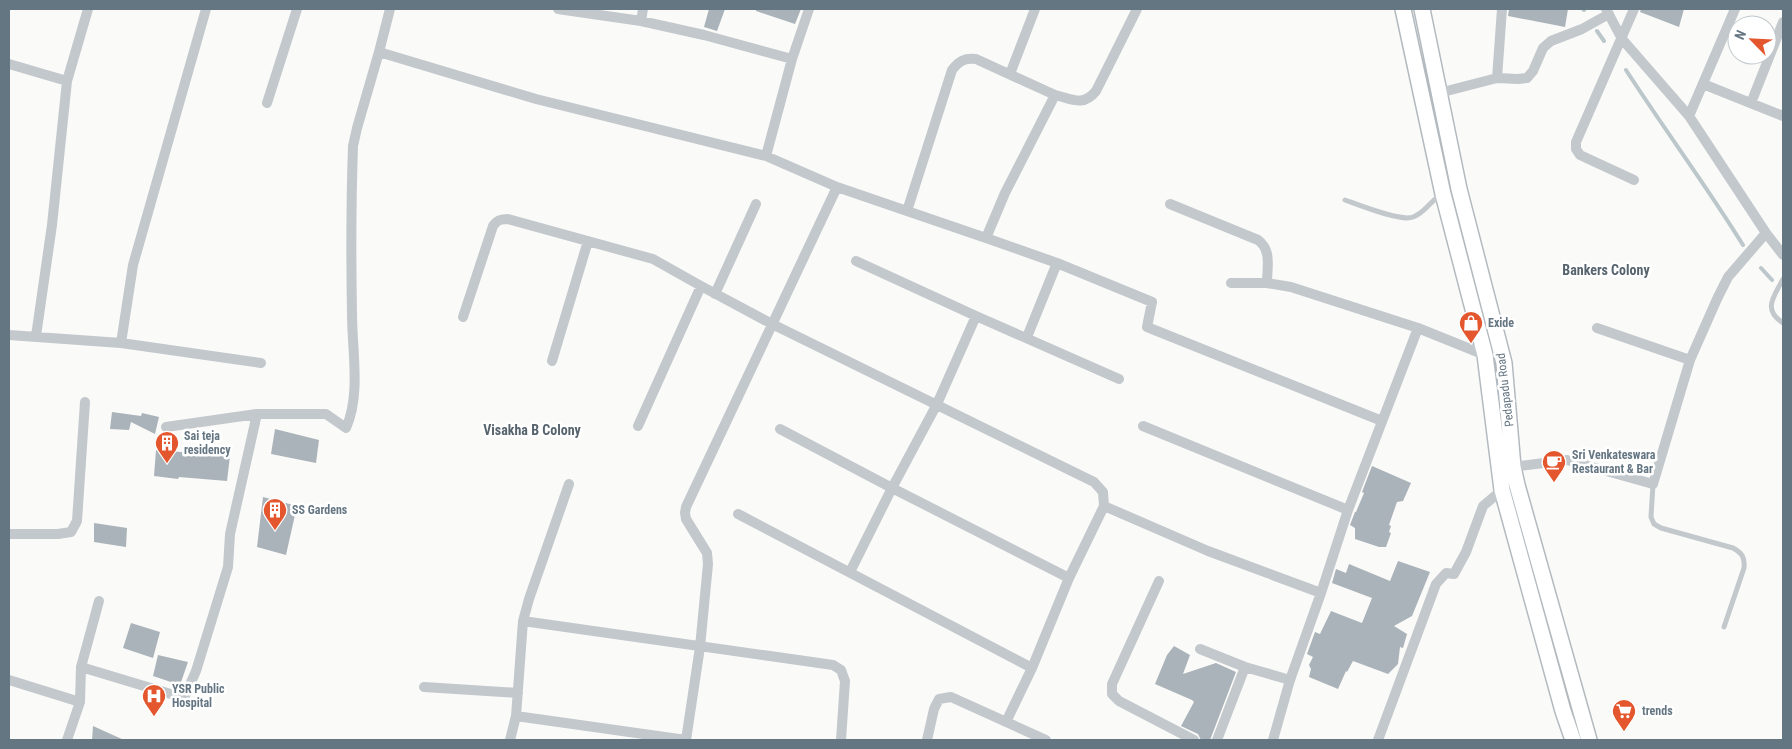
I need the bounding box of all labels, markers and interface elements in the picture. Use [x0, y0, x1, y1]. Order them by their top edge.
north arrow [1727, 15, 1777, 65]
text: N [1731, 28, 1749, 42]
district label: Bankers Colony [1562, 262, 1650, 278]
shop icon: Exide [1458, 310, 1484, 344]
place label: Exide [1488, 316, 1514, 330]
street label: Pedapadu Road [1494, 352, 1516, 428]
district label: Visakha B Colony [483, 422, 582, 438]
place label: Sai teja residency [184, 429, 231, 457]
building icon: Sai teja residency [154, 430, 180, 464]
place label: Sri Venkateswara Restaurant & Bar [1572, 448, 1656, 476]
cafe icon: Sri Venkateswara Restaurant & Bar [1541, 449, 1567, 483]
building icon: SS Gardens [262, 497, 288, 531]
place label: SS Gardens [292, 503, 348, 517]
place label: YSR Public Hospital [172, 682, 225, 710]
hospital icon: YSR Public Hospital [141, 683, 167, 717]
supermarket icon: trends [1611, 698, 1637, 732]
place label: trends [1642, 704, 1673, 718]

